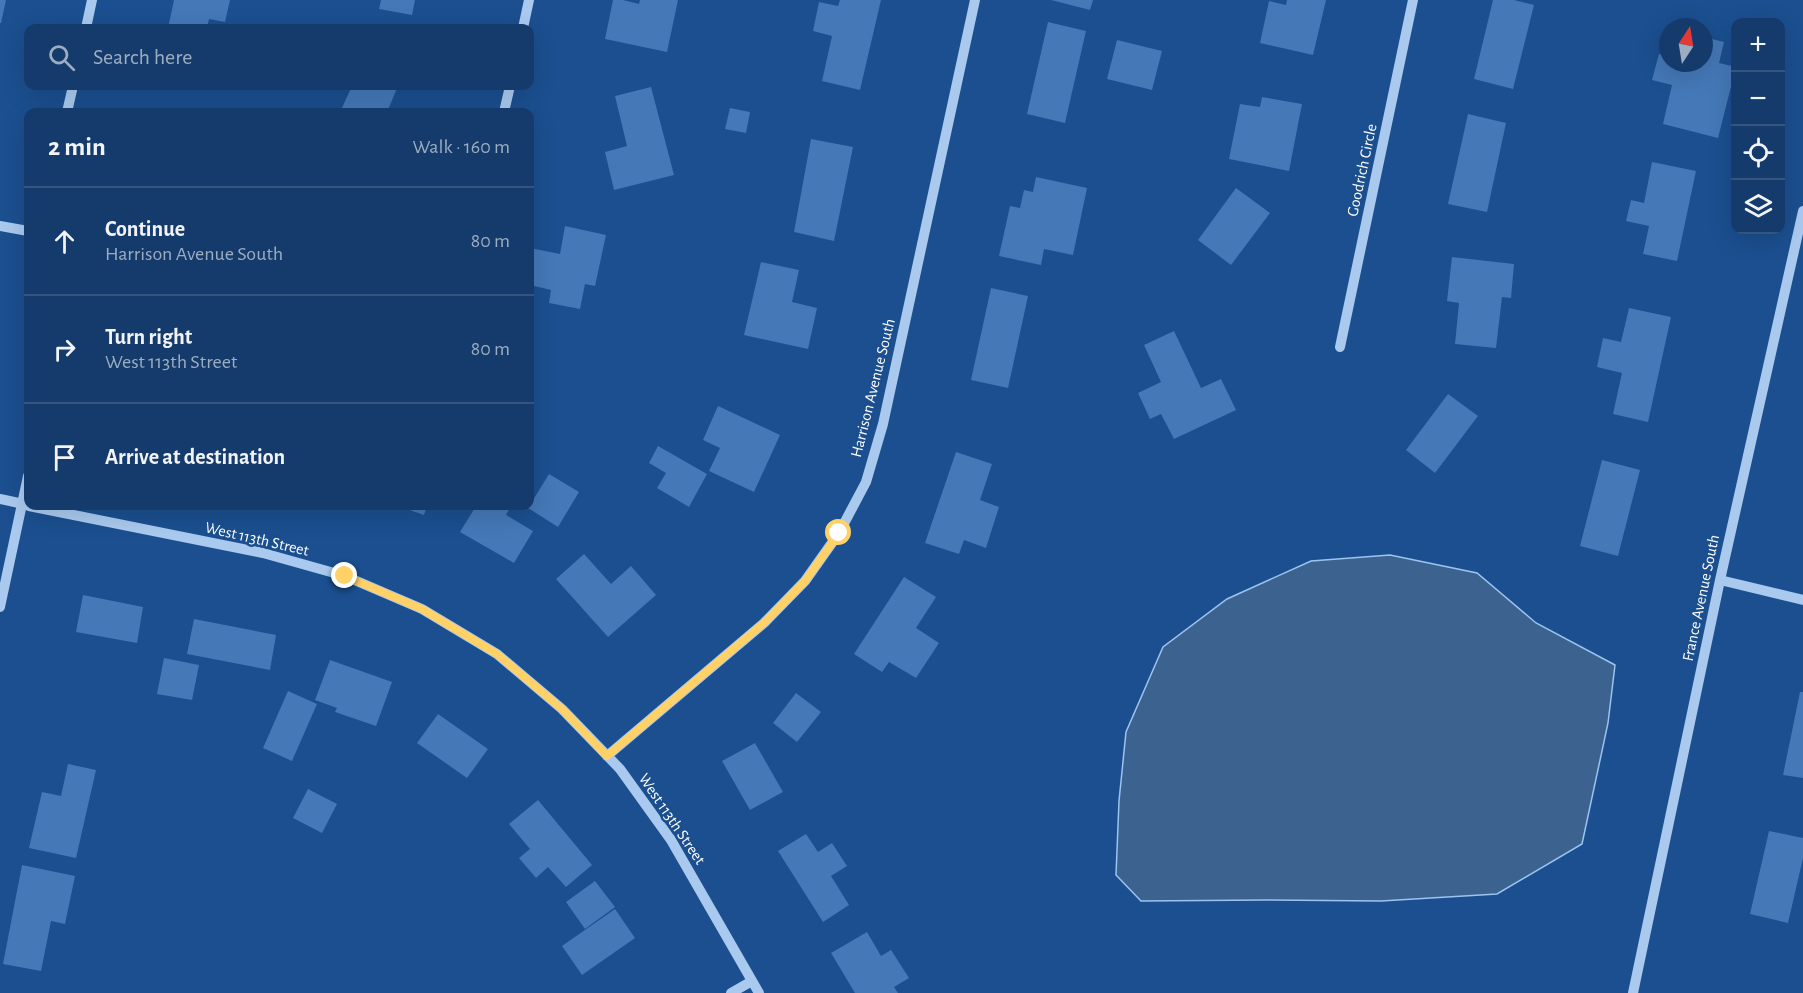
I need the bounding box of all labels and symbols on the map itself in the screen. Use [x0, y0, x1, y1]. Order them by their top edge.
north arrow [1659, 18, 1713, 72]
street label: Goodrich Circle [1344, 122, 1380, 218]
street label: Harrison Avenue South [848, 317, 898, 459]
street label: West 113th Street [204, 519, 310, 559]
route start [825, 519, 851, 545]
street label: France Avenue South [1680, 533, 1722, 663]
route end [331, 562, 357, 588]
street label: West 113th Street [636, 771, 708, 867]

